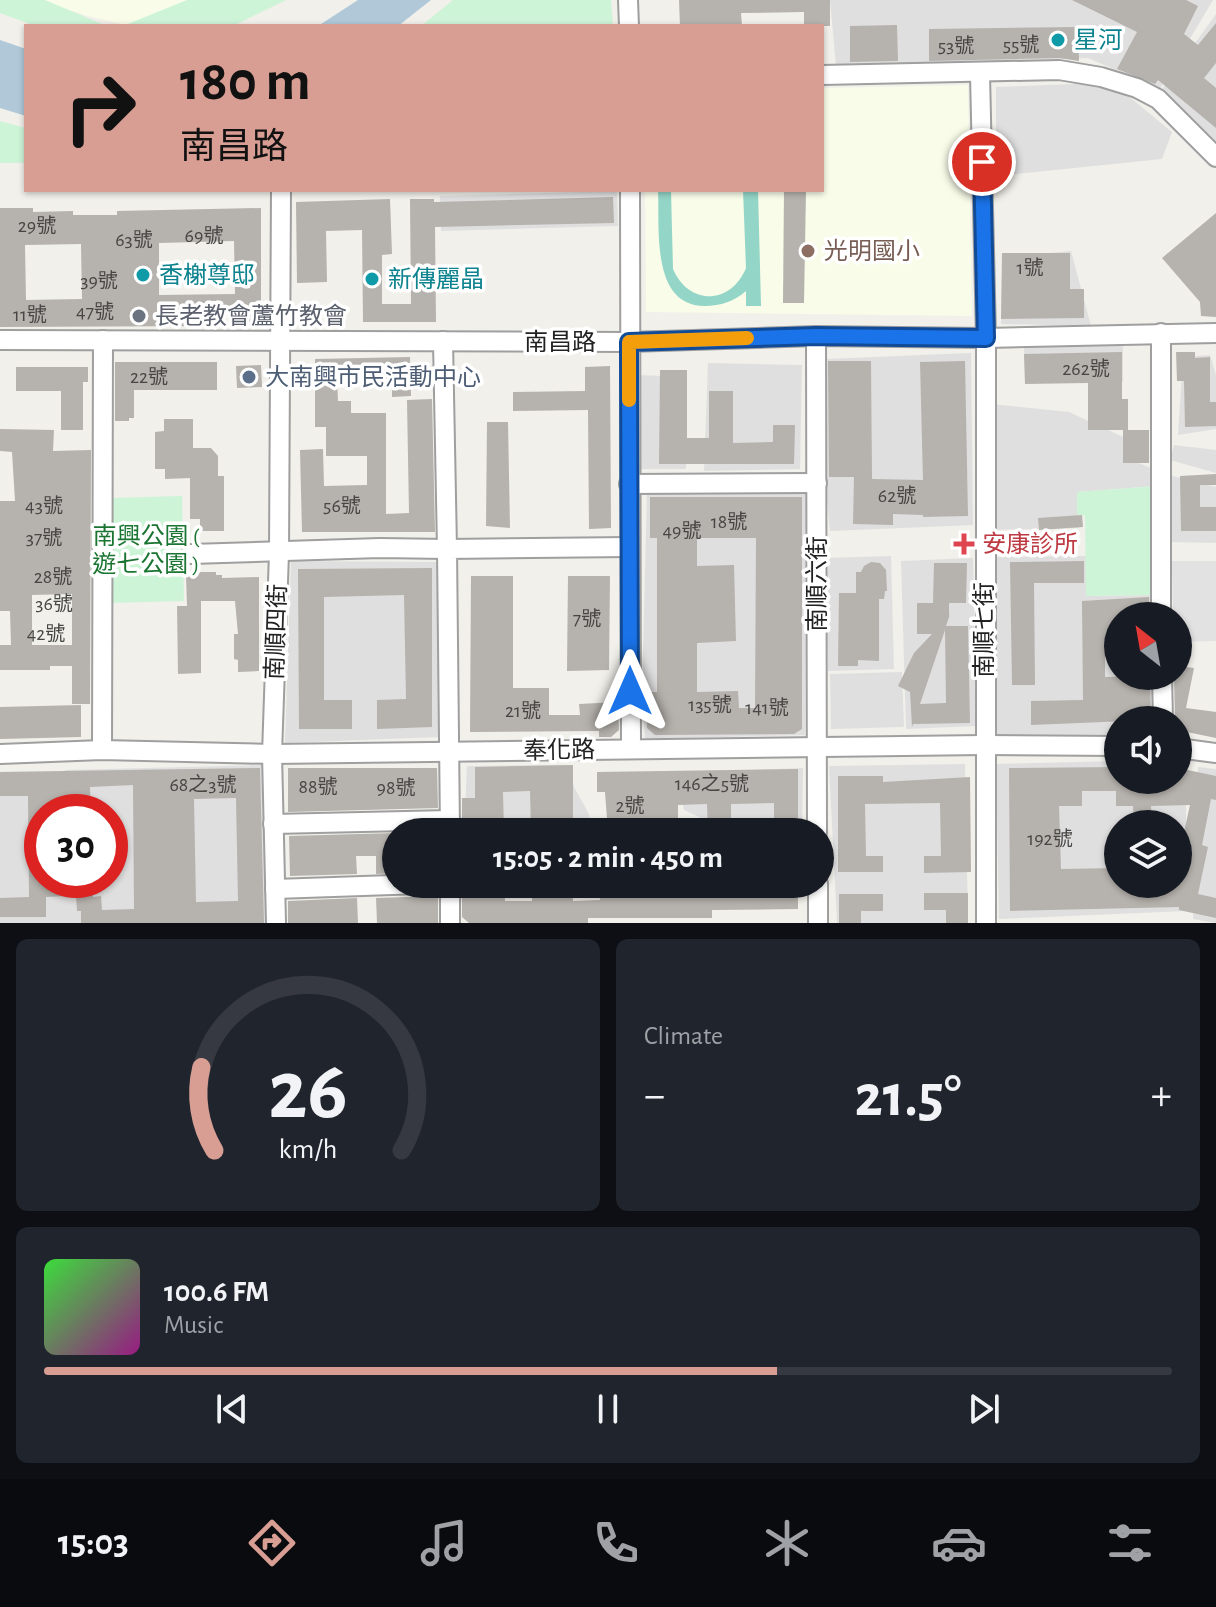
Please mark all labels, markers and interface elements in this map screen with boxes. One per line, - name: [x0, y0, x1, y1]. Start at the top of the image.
- place label: 星河: [1074, 28, 1122, 53]
- marker: 星河: [1049, 31, 1067, 49]
- house number: 55號: [1003, 34, 1039, 55]
- house number: 53號: [938, 35, 974, 56]
- text: 180 m: [180, 54, 311, 110]
- icon: right: [48, 56, 152, 160]
- pin: [948, 128, 1016, 196]
- text: 南昌路: [180, 129, 288, 165]
- icon: arrive: [960, 140, 1004, 184]
- house number: 29號: [18, 215, 56, 236]
- house number: 69號: [185, 225, 223, 246]
- house number: 63號: [115, 229, 153, 250]
- place label: 光明國小: [824, 238, 920, 264]
- marker: 光明國小: [799, 242, 817, 260]
- house number: 1號: [1017, 257, 1043, 278]
- place label: 香榭尊邸: [159, 262, 255, 288]
- marker: 香榭尊邸: [134, 266, 152, 284]
- place label: 新傳麗晶: [388, 266, 484, 292]
- house number: 39號: [80, 270, 118, 291]
- marker: 新傳麗晶: [363, 270, 381, 288]
- house number: 47號: [76, 301, 114, 322]
- place label: 長老教會蘆竹教會: [155, 303, 347, 329]
- house number: 11號: [13, 304, 47, 325]
- marker: 長老教會蘆竹教會: [130, 307, 148, 325]
- street label: 南昌路: [524, 329, 596, 355]
- house number: 262號: [1062, 358, 1110, 379]
- place label: 大南興市民活動中心: [265, 364, 481, 390]
- house number: 22號: [130, 366, 168, 387]
- marker: 大南興市民活動中心: [240, 368, 258, 386]
- house number: 62號: [878, 485, 916, 506]
- house number: 43號: [25, 495, 63, 516]
- house number: 56號: [323, 495, 361, 516]
- house number: 18號: [711, 511, 747, 532]
- house number: 49號: [662, 520, 702, 541]
- park label: 南興公園 ( 遊七公園 ): [92, 523, 200, 577]
- house number: 37號: [26, 527, 62, 548]
- place label: 安康診所: [982, 531, 1078, 557]
- marker: 安康診所: [953, 533, 975, 555]
- street label: 南順六街: [804, 536, 830, 632]
- house number: 28號: [34, 566, 72, 587]
- street label: 南順七街: [971, 582, 997, 678]
- street label: 南順四街: [261, 584, 291, 680]
- house number: 36號: [35, 593, 73, 614]
- north arrow: [1104, 602, 1192, 690]
- map controls: [1104, 602, 1192, 898]
- house number: 7號: [573, 608, 601, 629]
- house number: 42號: [27, 623, 65, 644]
- position arrow: [588, 649, 672, 733]
- house number: 135號: [688, 694, 732, 715]
- house number: 141號: [745, 697, 789, 718]
- house number: 21號: [505, 700, 541, 721]
- button: sound: [1104, 706, 1192, 794]
- street label: 奉化路: [523, 736, 595, 764]
- house number: 146之5號: [675, 772, 749, 794]
- house number: 68之3號: [169, 773, 237, 795]
- house number: 88號: [299, 776, 337, 797]
- house number: 98號: [377, 777, 415, 798]
- speed limit sign: 30: [24, 794, 128, 898]
- house number: 2號: [615, 795, 645, 816]
- button: layers: [1104, 810, 1192, 898]
- house number: 192號: [1027, 828, 1073, 849]
- text: 15:05 · 2 min · 450 m: [493, 843, 723, 873]
- text: Climate: [644, 1023, 723, 1049]
- text: 26: [268, 1050, 348, 1134]
- text: 21.5°: [854, 1067, 962, 1127]
- text: −: [644, 1074, 665, 1118]
- text: +: [1151, 1074, 1172, 1118]
- text: km/h: [279, 1135, 337, 1164]
- text: 100.6 FM: [164, 1277, 269, 1307]
- text: Music: [164, 1312, 223, 1338]
- icon: previous: [210, 1387, 254, 1431]
- icon: pause: [586, 1387, 630, 1431]
- icon: next: [962, 1387, 1006, 1431]
- icon: directions: [244, 1515, 300, 1571]
- icon: music: [416, 1515, 472, 1571]
- icon: phone: [588, 1515, 644, 1571]
- icon: climate: [759, 1515, 815, 1571]
- icon: car: [931, 1515, 987, 1571]
- icon: filters: [1102, 1515, 1158, 1571]
- text: 15:03: [58, 1525, 129, 1561]

